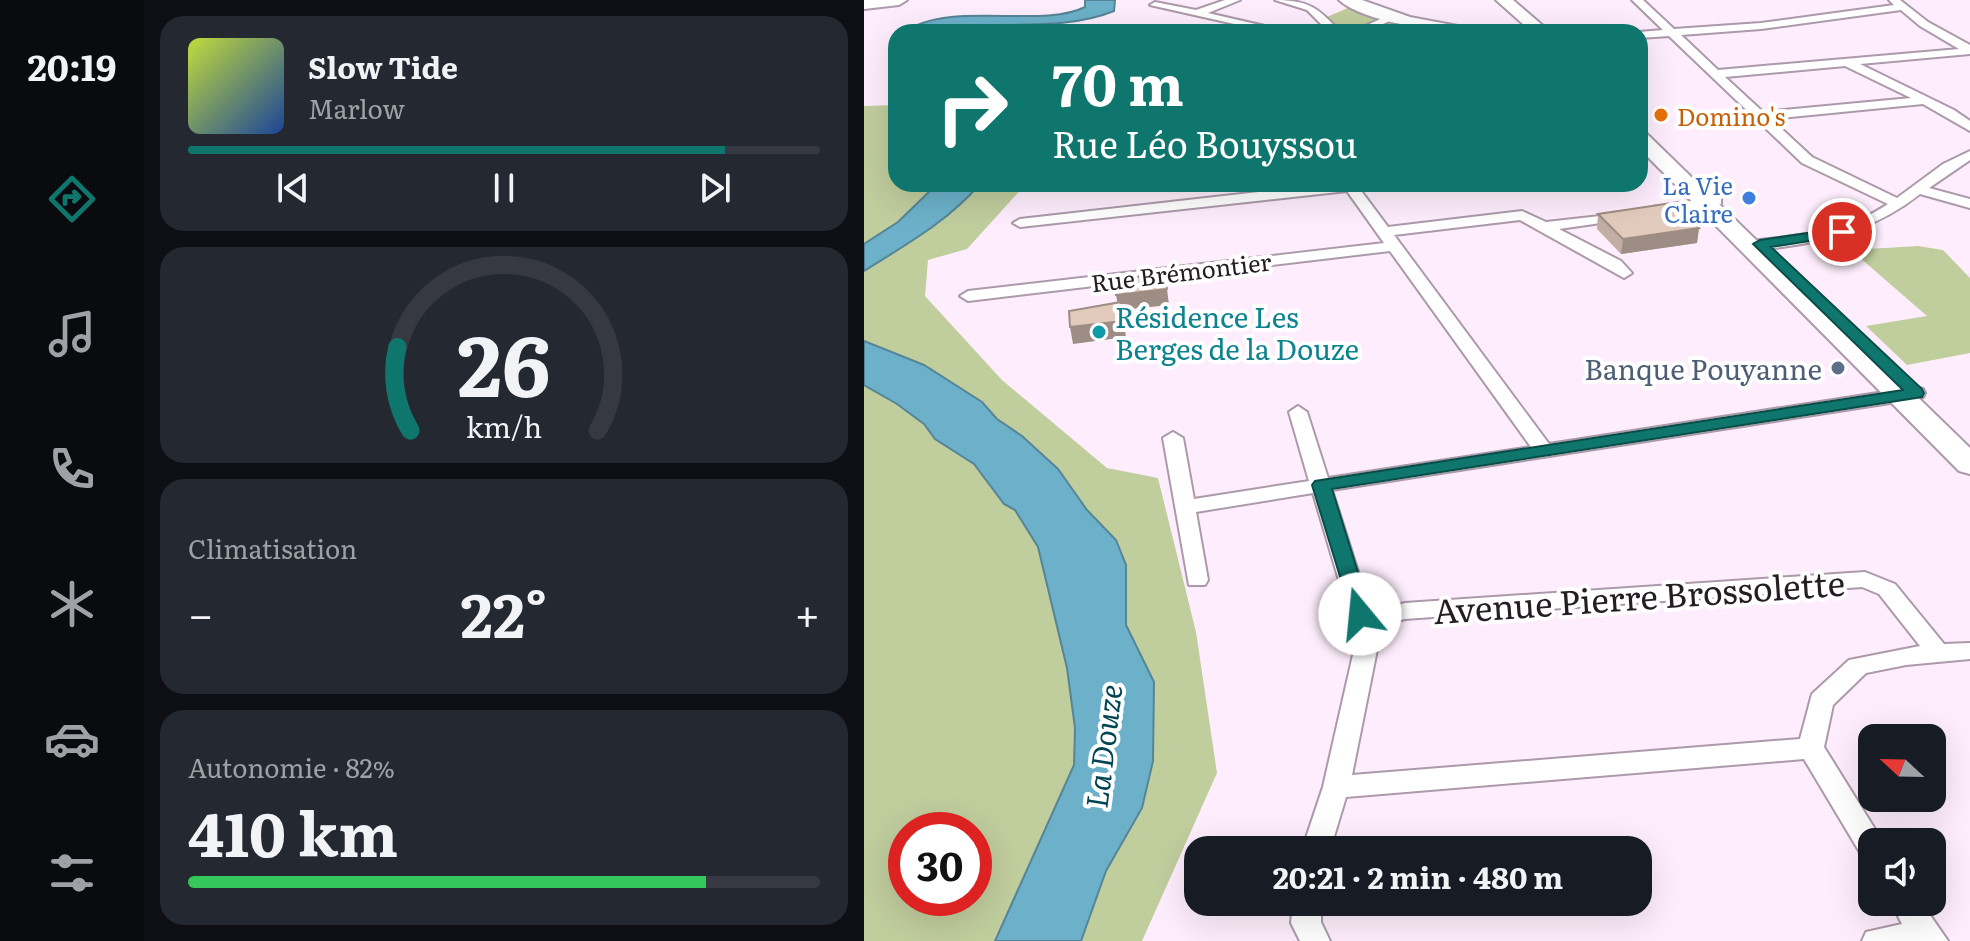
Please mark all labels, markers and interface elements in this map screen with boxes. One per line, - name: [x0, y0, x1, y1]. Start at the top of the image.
- text: 20:19: [28, 39, 117, 92]
- text: 70 m: [1052, 40, 1184, 123]
- text: Slow Tide: [308, 44, 458, 88]
- icon: right: [920, 56, 1024, 160]
- text: Marlow: [308, 88, 405, 127]
- place label: Domino's: [1677, 98, 1785, 133]
- marker: Domino's: [1652, 106, 1670, 124]
- text: Rue Léo Bouyssou: [1052, 116, 1358, 169]
- icon: previous: [271, 166, 315, 210]
- icon: pause: [482, 166, 526, 210]
- icon: next: [693, 166, 737, 210]
- place label: La Vie Claire: [1662, 167, 1733, 230]
- icon: directions: [44, 171, 100, 227]
- marker: La Vie Claire: [1740, 189, 1758, 207]
- pin: [1808, 198, 1876, 266]
- icon: arrive: [1820, 210, 1864, 254]
- street label: Rue Brémontier: [1089, 243, 1274, 299]
- place label: Résidence Les Berges de la Douze: [1115, 295, 1359, 369]
- text: 26: [457, 298, 551, 422]
- icon: music: [44, 306, 100, 362]
- marker: Résidence Les Berges de la Douze: [1090, 323, 1108, 341]
- place label: Banque Pouyanne: [1584, 347, 1822, 389]
- marker: Banque Pouyanne: [1829, 359, 1847, 377]
- text: km/h: [466, 404, 542, 447]
- icon: phone: [44, 441, 100, 497]
- text: Climatisation: [188, 528, 357, 567]
- street label: Avenue Pierre Brossolette: [1432, 556, 1846, 634]
- text: 22°: [461, 567, 547, 656]
- position arrow: [1318, 572, 1402, 656]
- icon: climate: [44, 576, 100, 632]
- text: −: [188, 579, 214, 645]
- text: +: [794, 579, 820, 645]
- water label: La Douze: [1073, 682, 1131, 810]
- icon: car: [44, 711, 100, 767]
- north arrow: [1858, 724, 1946, 812]
- map controls: [1858, 724, 1946, 916]
- text: Autonomie · 82%: [188, 747, 395, 786]
- text: 410 km: [188, 786, 398, 875]
- speed limit sign: 30: [888, 812, 992, 916]
- button: sound: [1858, 828, 1946, 916]
- icon: filters: [44, 845, 100, 901]
- text: 20:21 · 2 min · 480 m: [1273, 854, 1563, 898]

